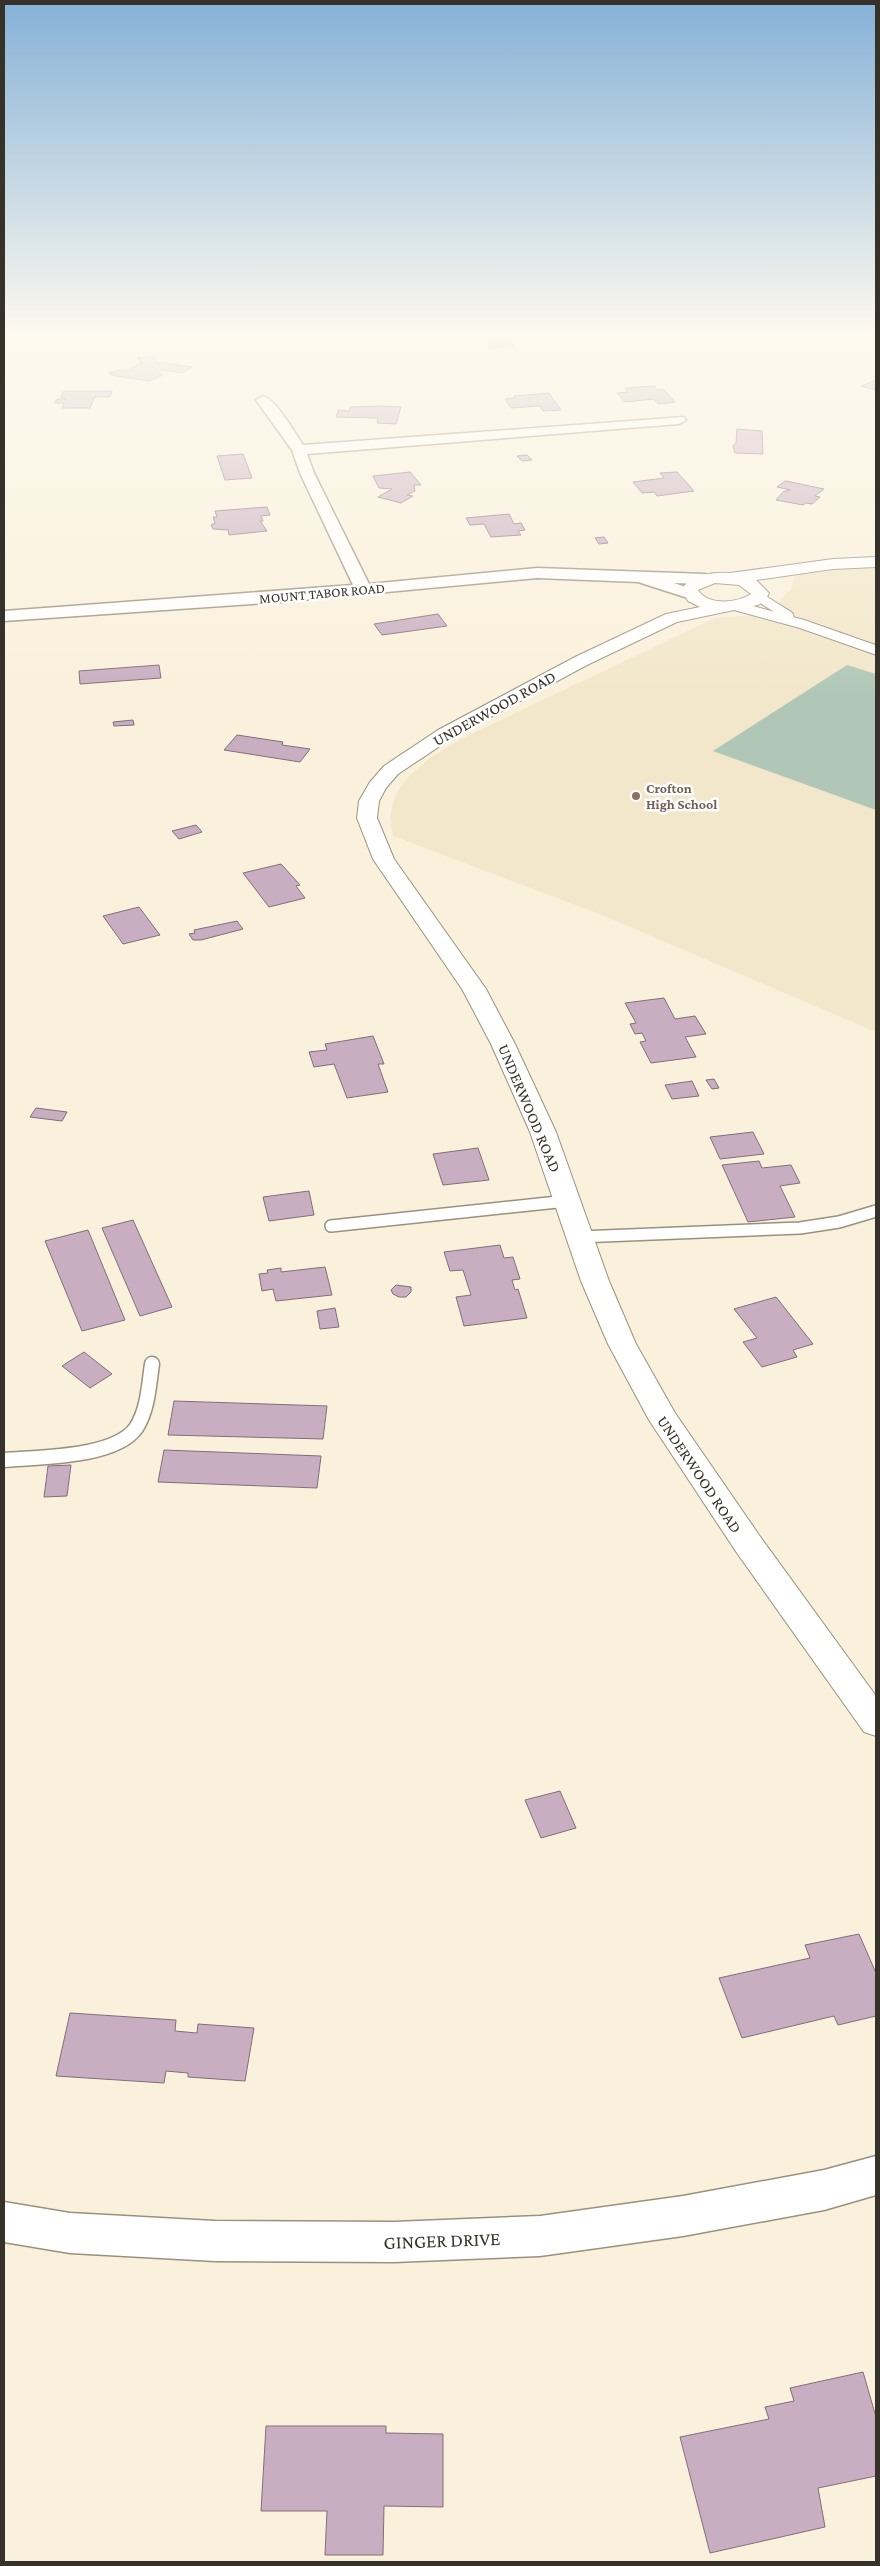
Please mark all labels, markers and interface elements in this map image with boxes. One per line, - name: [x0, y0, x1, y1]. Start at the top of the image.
- street label: MOUNT TABOR ROAD: [258, 580, 386, 606]
- street label: UNDERWOOD ROAD: [430, 668, 558, 749]
- place label: Crofton High School: [646, 780, 717, 812]
- marker: Crofton High School: [630, 790, 642, 802]
- street label: UNDERWOOD ROAD: [495, 1042, 564, 1175]
- street label: UNDERWOOD ROAD: [654, 1413, 745, 1536]
- street label: GINGER DRIVE: [383, 2228, 501, 2253]

